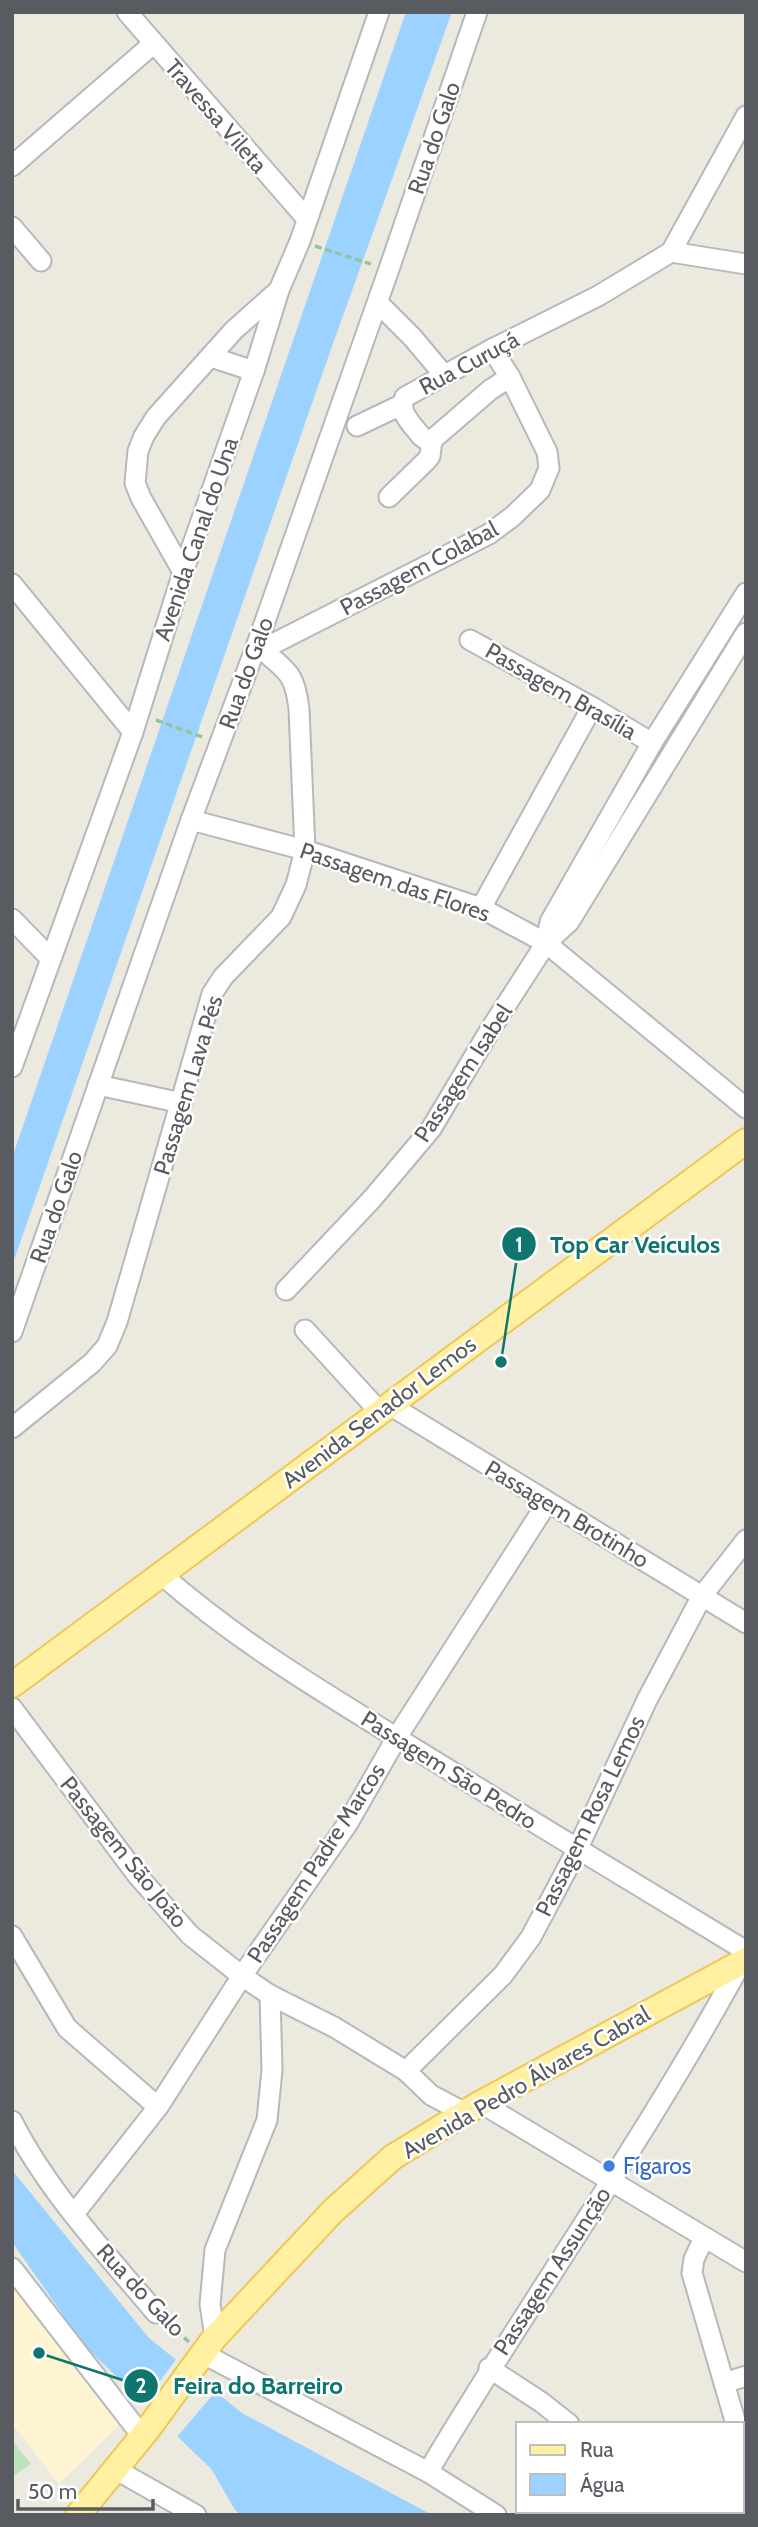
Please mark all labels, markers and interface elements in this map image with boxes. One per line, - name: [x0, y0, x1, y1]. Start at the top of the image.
- street label: Travessa Vileta: [159, 53, 273, 179]
- street label: Rua do Galo: [402, 78, 466, 198]
- street label: Rua Curuçá: [415, 325, 523, 401]
- street label: Avenida Canal do Una: [148, 434, 244, 644]
- street label: Passagem Colabal: [335, 514, 503, 621]
- street label: Rua do Galo: [213, 613, 279, 733]
- street label: Passagem Brasília: [480, 636, 642, 746]
- street label: Passagem das Flores: [296, 836, 494, 928]
- street label: Passagem Lava Pés: [147, 992, 229, 1178]
- street label: Passagem Isabel: [408, 998, 518, 1147]
- street label: Rua do Galo: [24, 1147, 88, 1267]
- callout: Top Car Veículos: [501, 1222, 734, 1267]
- text: Top Car Veículos: [550, 1230, 720, 1259]
- text: 1: [515, 1232, 523, 1257]
- street label: Avenida Senador Lemos: [277, 1330, 481, 1494]
- street label: Passagem Brotinho: [480, 1454, 654, 1574]
- street label: Passagem São Pedro: [356, 1705, 542, 1835]
- street label: Passagem Rosa Lemos: [529, 1711, 651, 1921]
- street label: Passagem Padre Marcos: [241, 1758, 391, 1968]
- street label: Passagem São João: [54, 1771, 194, 1933]
- street label: Avenida Pedro Álvares Cabral: [397, 1998, 655, 2165]
- place label: Fígaros: [623, 2152, 691, 2180]
- marker: Fígaros: [601, 2158, 617, 2174]
- street label: Passagem Assunção: [487, 2182, 617, 2360]
- street label: Rua do Galo: [91, 2238, 191, 2342]
- callout: Feira do Barreiro: [124, 2363, 357, 2408]
- text: Feira do Barreiro: [173, 2371, 343, 2400]
- text: 2: [135, 2373, 147, 2398]
- legend: [516, 2422, 744, 2513]
- text: Rua: [580, 2437, 614, 2462]
- scale bar: [18, 2468, 152, 2512]
- text: Água: [580, 2472, 624, 2497]
- text: 50 m: [28, 2479, 77, 2504]

